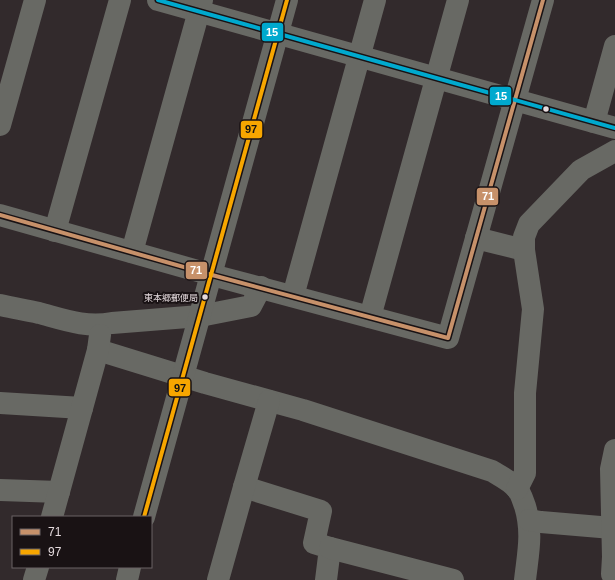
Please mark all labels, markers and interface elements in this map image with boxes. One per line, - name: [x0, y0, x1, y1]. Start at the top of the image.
- line badge: 15: [261, 22, 284, 42]
- text: 15: [266, 26, 278, 38]
- line badge: 15: [489, 86, 512, 106]
- text: 15: [495, 90, 507, 102]
- unlabelled marker: [541, 104, 551, 114]
- line badge: 97: [240, 120, 263, 139]
- text: 97: [245, 123, 257, 135]
- line badge: 71: [476, 187, 499, 206]
- text: 71: [482, 190, 494, 202]
- line badge: 71: [185, 261, 208, 280]
- text: 71: [190, 264, 202, 276]
- marker: 東本郷郵便局: [200, 292, 210, 302]
- place label: 東本郷郵便局: [144, 293, 198, 303]
- line badge: 97: [168, 378, 191, 397]
- text: 97: [174, 382, 186, 394]
- legend: [12, 516, 152, 568]
- text: 71: [48, 525, 62, 539]
- text: 97: [48, 545, 62, 559]

